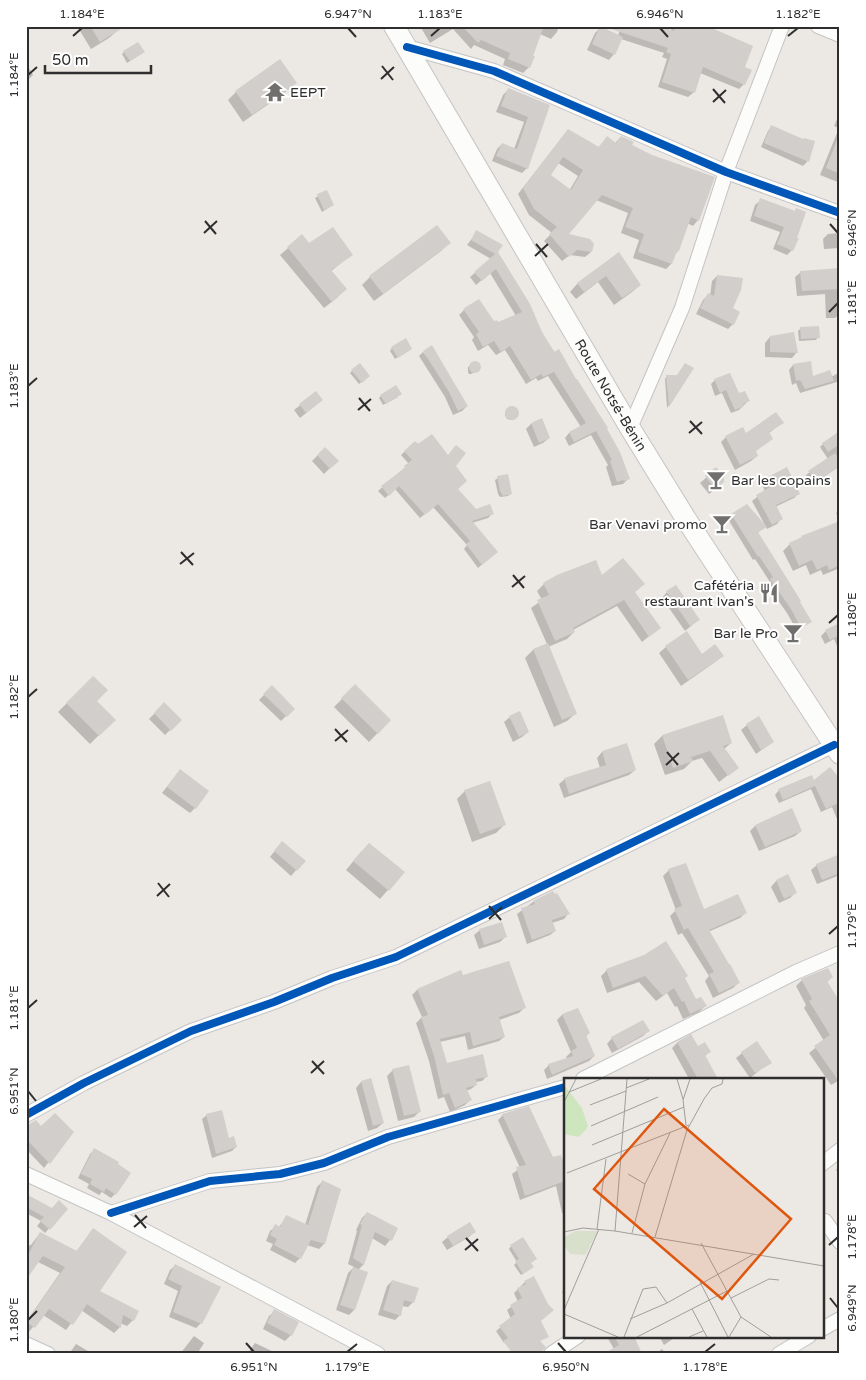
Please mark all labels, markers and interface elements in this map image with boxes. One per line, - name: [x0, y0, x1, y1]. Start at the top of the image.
- text: 1.184°E: [59, 7, 105, 21]
- text: 6.947°N: [324, 7, 372, 21]
- text: 1.183°E: [417, 7, 463, 21]
- text: 6.946°N: [636, 7, 684, 21]
- text: 1.182°E: [775, 7, 821, 21]
- scale bar: [45, 42, 151, 74]
- text: 50 m: [52, 51, 89, 69]
- text: 1.184°E: [7, 52, 21, 98]
- temple icon: EEPT: [264, 81, 286, 103]
- place label: EEPT: [290, 84, 326, 101]
- text: 6.946°N: [845, 209, 859, 257]
- text: 1.181°E: [845, 280, 859, 326]
- street label: Route Notsé-Bénin: [571, 336, 651, 454]
- text: 1.183°E: [7, 363, 21, 409]
- bar icon: Bar les copains: [705, 469, 727, 491]
- place label: Bar les copains: [731, 472, 831, 489]
- bar icon: Bar Venavi promo: [711, 513, 733, 535]
- place label: Bar Venavi promo: [589, 516, 707, 533]
- place label: Cafétéria restaurant Ivan's: [645, 577, 754, 610]
- restaurant icon: Cafétéria restaurant Ivan's: [758, 582, 780, 604]
- text: 1.180°E: [845, 592, 859, 638]
- bar icon: Bar le Pro: [782, 622, 804, 644]
- place label: Bar le Pro: [713, 625, 778, 642]
- text: 1.182°E: [7, 674, 21, 720]
- text: 1.179°E: [845, 903, 859, 949]
- text: 1.181°E: [7, 985, 21, 1031]
- text: 6.951°N: [7, 1067, 21, 1115]
- inset map: [564, 1078, 824, 1338]
- text: 1.178°E: [845, 1214, 859, 1260]
- text: 6.949°N: [845, 1284, 859, 1332]
- text: 1.180°E: [7, 1297, 21, 1343]
- text: 6.951°N: [230, 1360, 278, 1374]
- text: 1.179°E: [324, 1360, 370, 1374]
- text: 6.950°N: [542, 1360, 590, 1374]
- text: 1.178°E: [682, 1360, 728, 1374]

